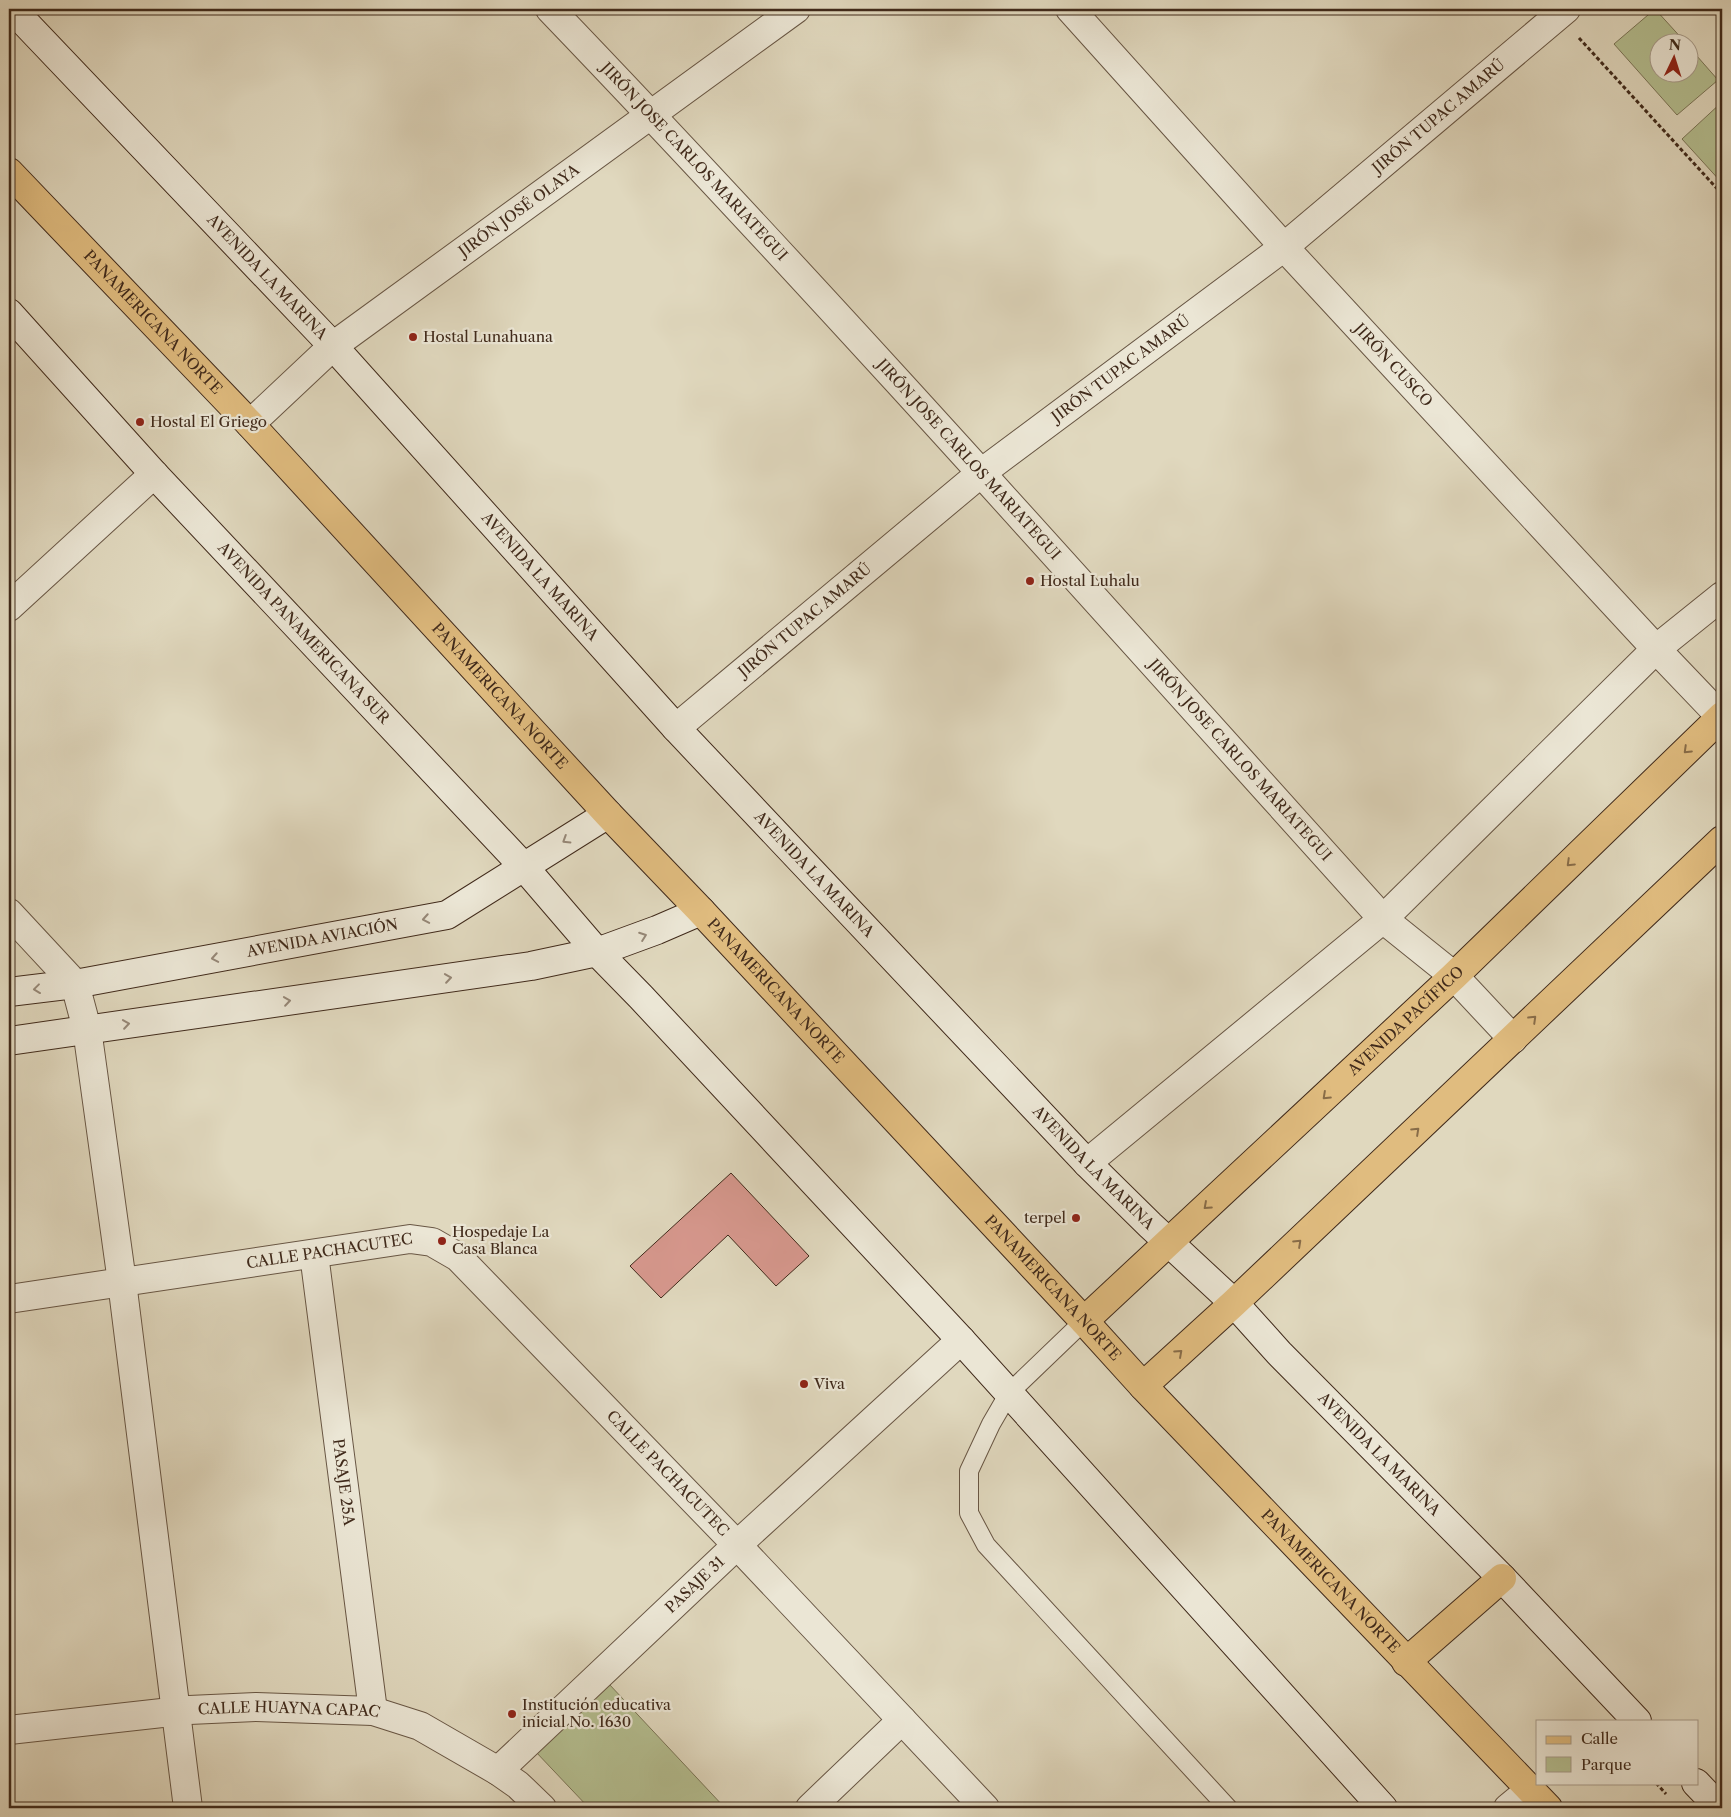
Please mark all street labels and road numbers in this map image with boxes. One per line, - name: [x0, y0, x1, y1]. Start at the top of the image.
- street label: JIRÓN TUPAC AMARÚ: [1367, 54, 1509, 179]
- street label: JIRÓN JOSE CARLOS MARIATEGUI: [596, 57, 792, 264]
- street label: JIRÓN JOSÉ OLAYA: [453, 159, 584, 262]
- street label: AVENIDA LA MARINA: [203, 209, 332, 344]
- street label: PANAMERICANA NORTE: [80, 246, 226, 398]
- street label: JIRÓN TUPAC AMARÚ: [1046, 310, 1194, 427]
- street label: JIRÓN CUSCO: [1349, 318, 1437, 410]
- street label: JIRÓN JOSE CARLOS MARIATEGUI: [872, 353, 1065, 564]
- street label: AVENIDA LA MARINA: [477, 507, 603, 645]
- street label: AVENIDA PANAMERICANA SUR: [213, 537, 395, 728]
- street label: JIRÓN TUPAC AMARÚ: [733, 559, 875, 682]
- street label: PANAMERICANA NORTE: [428, 619, 572, 773]
- street label: JIRÓN JOSE CARLOS MARIATEGUI: [1144, 654, 1336, 865]
- street label: AVENIDA LA MARINA: [750, 806, 879, 941]
- street label: AVENIDA AVIACIÓN: [244, 914, 399, 961]
- street label: PANAMERICANA NORTE: [704, 914, 849, 1067]
- street label: AVENIDA PACÍFICO: [1343, 962, 1467, 1080]
- street label: AVENIDA LA MARINA: [1028, 1101, 1159, 1234]
- street label: PANAMERICANA NORTE: [981, 1211, 1125, 1364]
- street label: CALLE PACHACUTEC: [245, 1229, 414, 1272]
- street label: AVENIDA LA MARINA: [1314, 1387, 1445, 1520]
- street label: CALLE PACHACUTEC: [603, 1406, 733, 1540]
- street label: PASAJE 25A: [329, 1437, 359, 1528]
- street label: PANAMERICANA NORTE: [1257, 1505, 1404, 1657]
- street label: PASAJE 31: [661, 1552, 729, 1617]
- street label: CALLE HUAYNA CAPAC: [197, 1697, 383, 1722]

